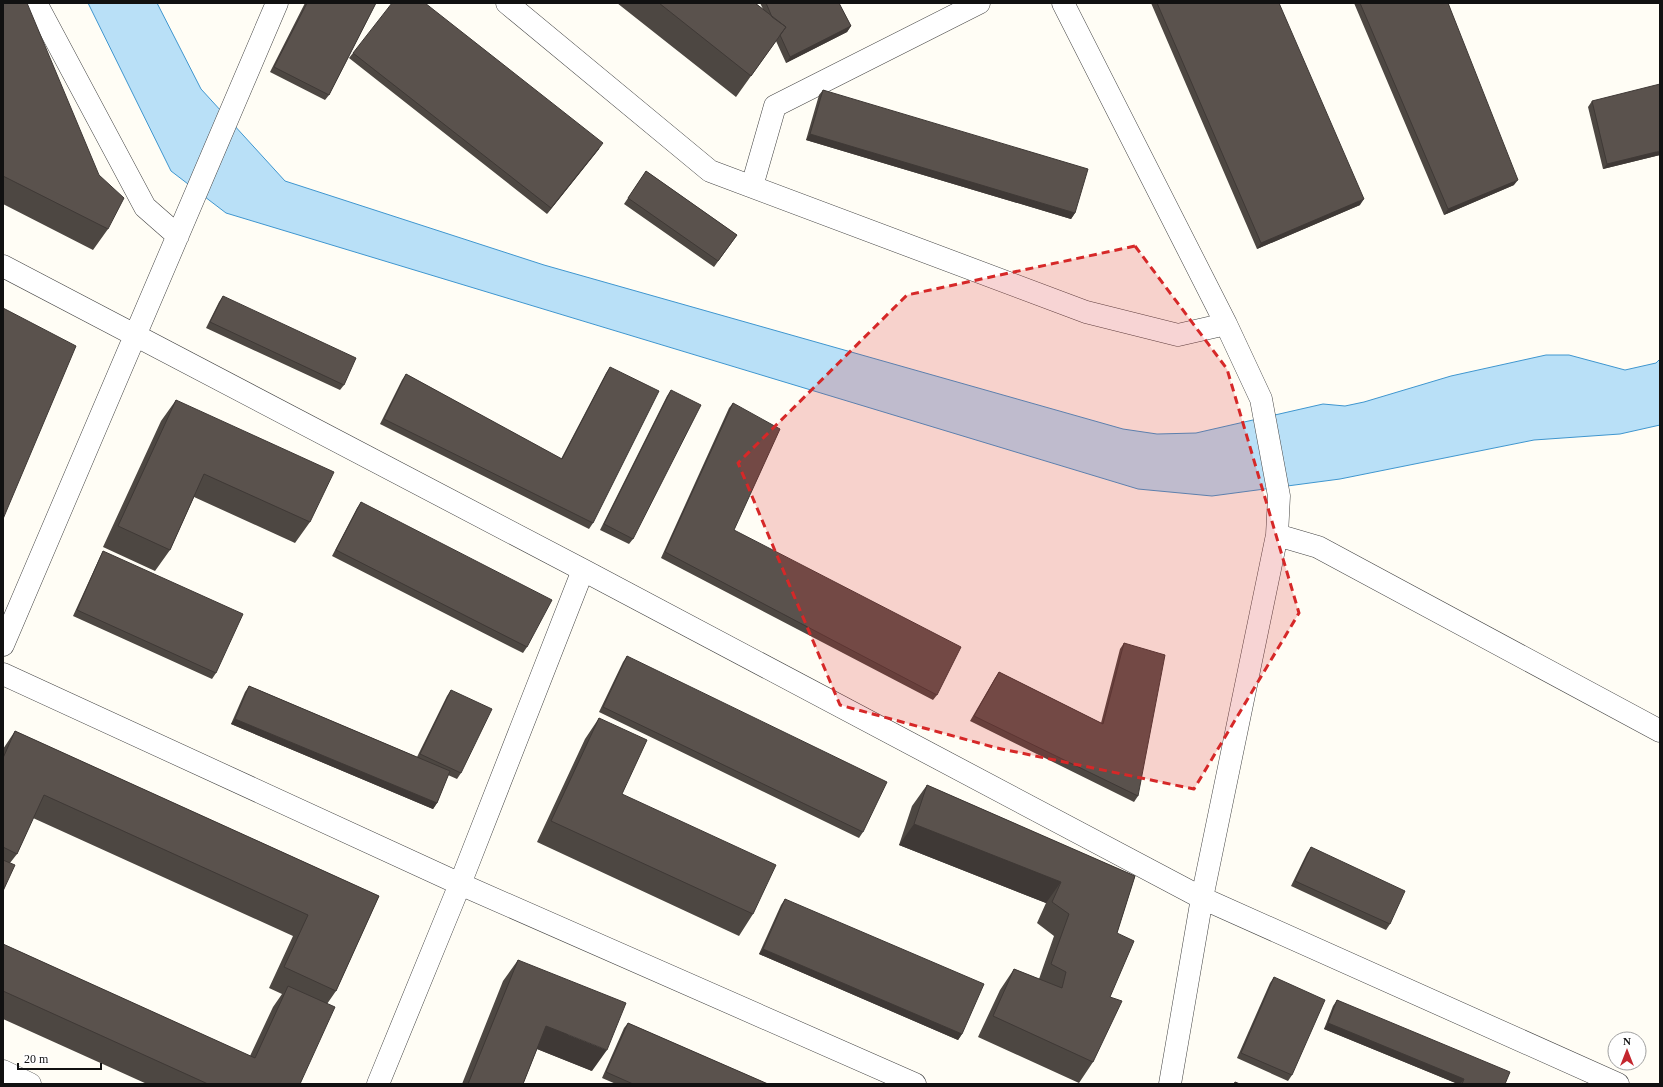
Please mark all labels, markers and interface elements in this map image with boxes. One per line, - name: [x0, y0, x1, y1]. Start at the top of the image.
- north arrow: [1607, 1031, 1647, 1071]
- text: N: [1623, 1035, 1631, 1047]
- scale bar: [18, 1045, 101, 1071]
- text: 20 m: [24, 1052, 49, 1066]

